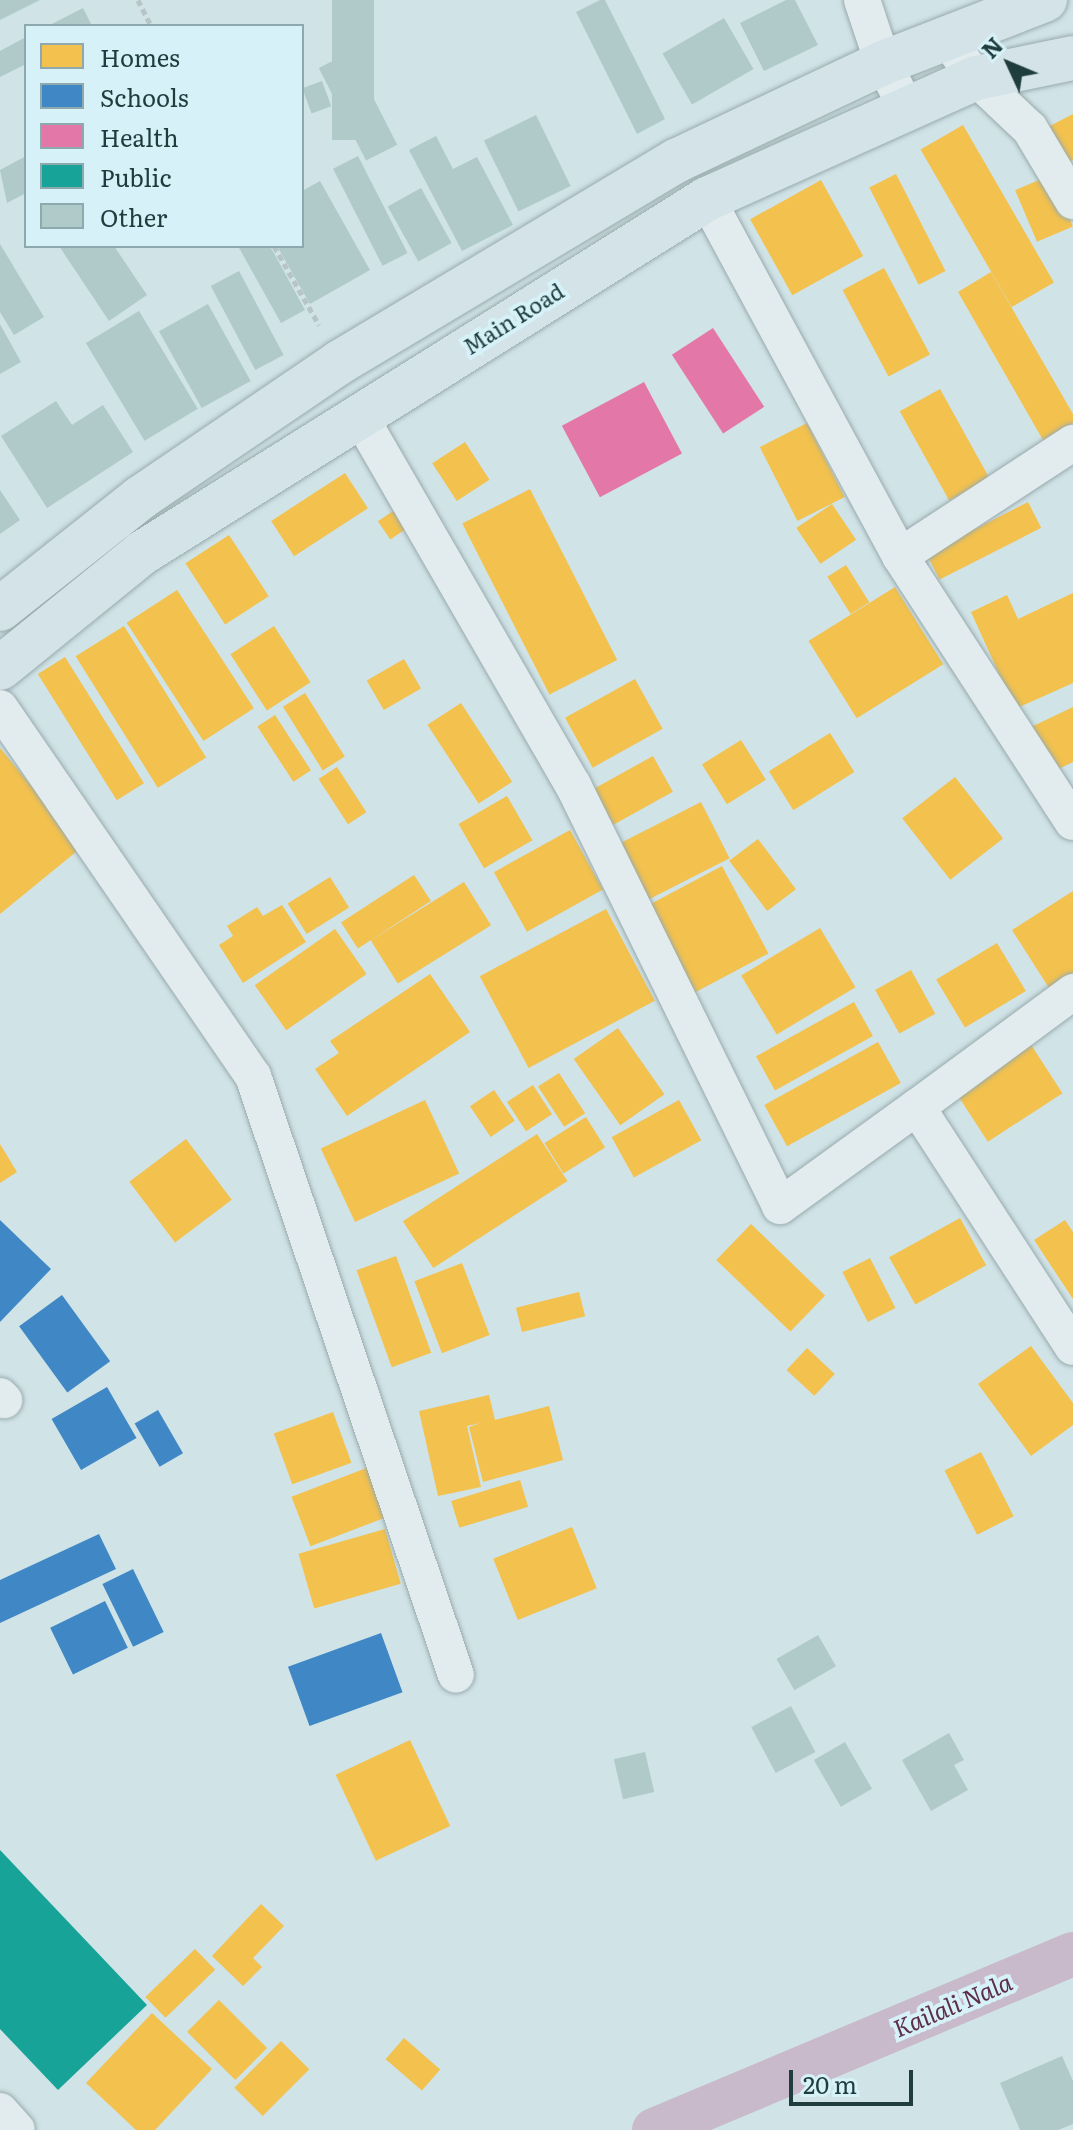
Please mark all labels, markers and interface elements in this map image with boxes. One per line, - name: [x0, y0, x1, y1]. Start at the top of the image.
- legend: [24, 24, 304, 248]
- north arrow: [969, 24, 1049, 104]
- text: N: [973, 29, 1010, 65]
- text: Homes: [100, 39, 180, 74]
- text: Schools: [100, 79, 189, 114]
- text: Health: [100, 119, 179, 154]
- text: Public: [100, 159, 171, 194]
- text: Other: [100, 199, 167, 234]
- street label: Main Road: [458, 277, 568, 359]
- water label: Kailali Nala: [888, 1966, 1016, 2042]
- scale bar: [793, 2054, 917, 2104]
- text: 20 m: [803, 2066, 857, 2101]

